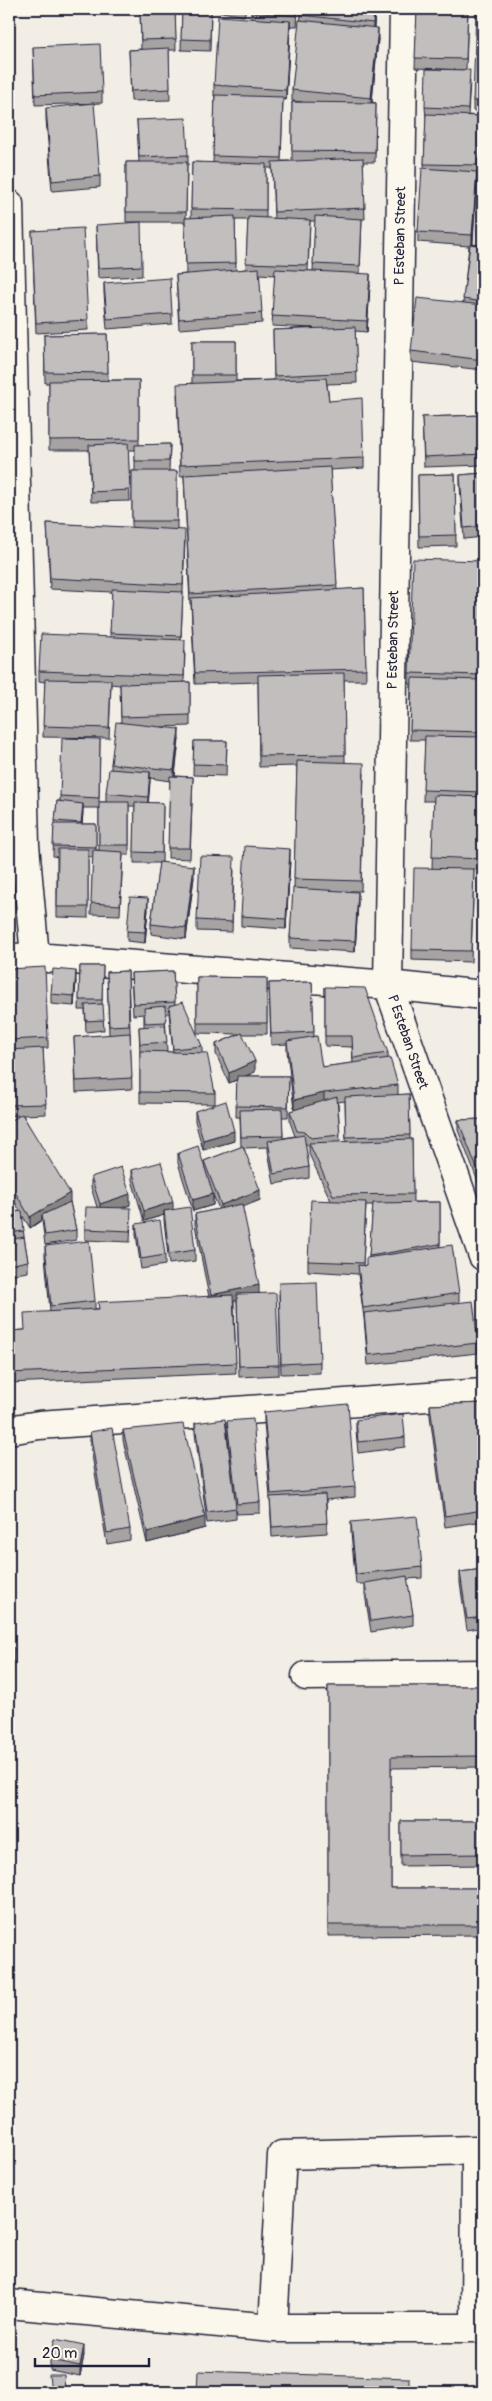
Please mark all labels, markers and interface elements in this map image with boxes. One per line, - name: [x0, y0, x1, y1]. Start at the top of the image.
- street label: P Esteban Street: [391, 186, 409, 286]
- street label: P Esteban Street: [384, 590, 402, 690]
- street label: P Esteban Street: [384, 993, 432, 1092]
- scale bar: [35, 2336, 149, 2368]
- text: 20 m: [42, 2344, 77, 2363]

